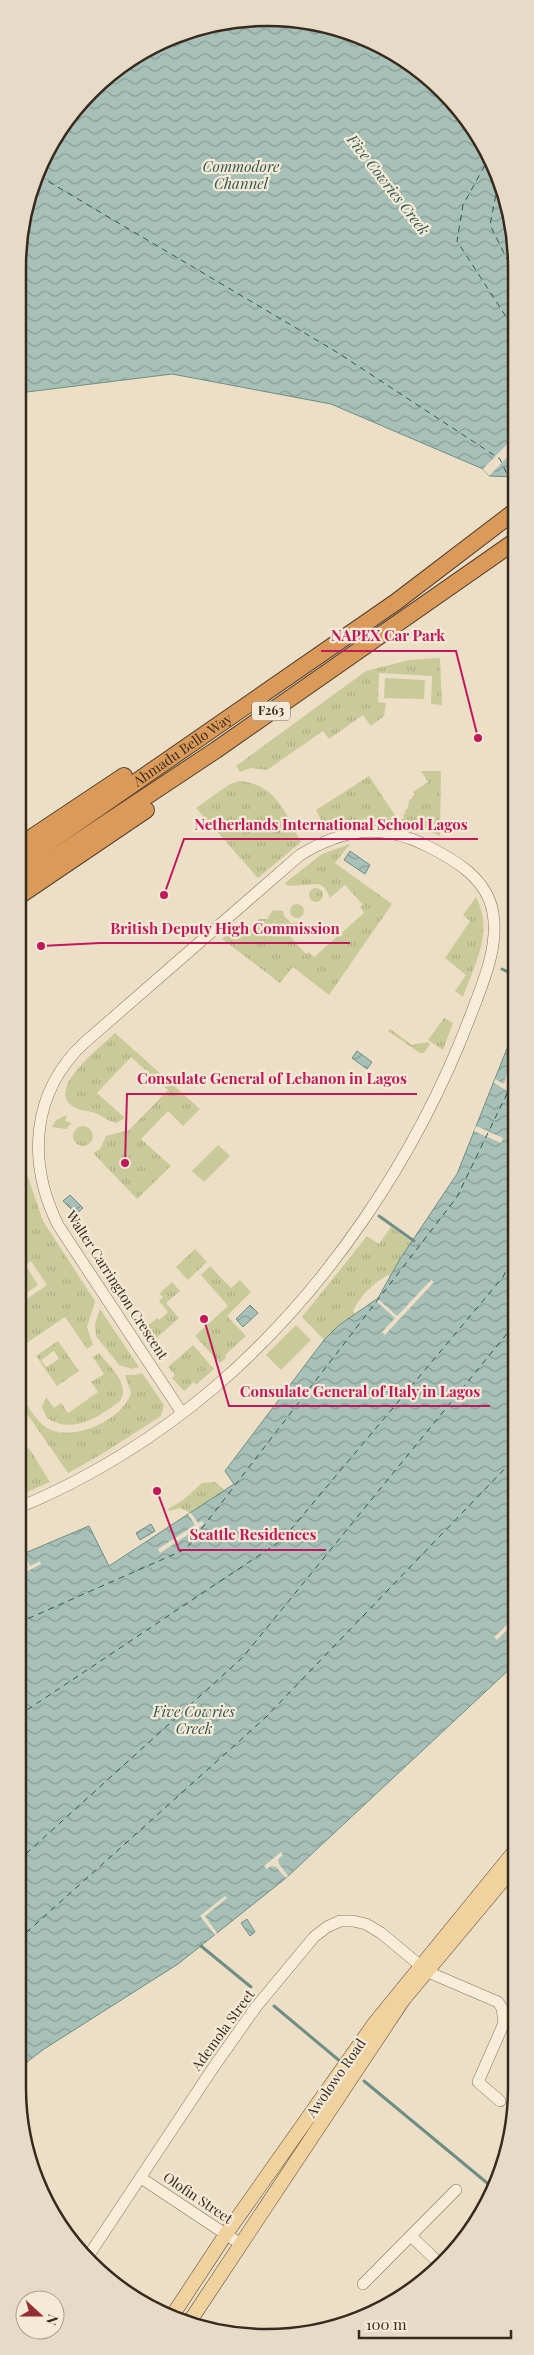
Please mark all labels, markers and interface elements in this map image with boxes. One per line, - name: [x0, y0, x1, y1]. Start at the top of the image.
- water label: Five Cowries Creek: [343, 129, 435, 239]
- water label: Commodore Channel: [203, 156, 280, 193]
- callout: NAPEX Car Park: [321, 621, 456, 651]
- text: NAPEX Car Park: [331, 625, 445, 645]
- road number: F263: [252, 701, 290, 720]
- street label: Ahmadu Bello Way: [128, 708, 236, 791]
- callout: Netherlands International School Lagos: [184, 809, 478, 839]
- text: Netherlands International School Lagos: [194, 814, 468, 834]
- callout: British Deputy High Commission: [100, 913, 350, 943]
- text: British Deputy High Commission: [110, 918, 341, 938]
- callout: Consulate General of Lebanon in Lagos: [127, 1064, 417, 1094]
- text: Consulate General of Lebanon in Lagos: [137, 1068, 407, 1088]
- street label: Walter Carrington Crescent: [62, 1206, 173, 1364]
- callout: Consulate General of Italy in Lagos: [229, 1376, 490, 1406]
- text: Consulate General of Italy in Lagos: [240, 1381, 480, 1401]
- callout: Seattle Residences: [179, 1520, 326, 1550]
- text: Seattle Residences: [190, 1524, 317, 1544]
- water label: Five Cowries Creek: [152, 1701, 235, 1738]
- street label: Ademola Street: [186, 1984, 259, 2075]
- street label: Awolowo Road: [301, 2035, 370, 2122]
- street label: Olofin Street: [160, 2167, 238, 2228]
- north arrow: [15, 2290, 65, 2340]
- scale bar: [359, 2308, 512, 2340]
- text: N: [42, 2312, 63, 2328]
- text: 100 m: [366, 2314, 407, 2334]

